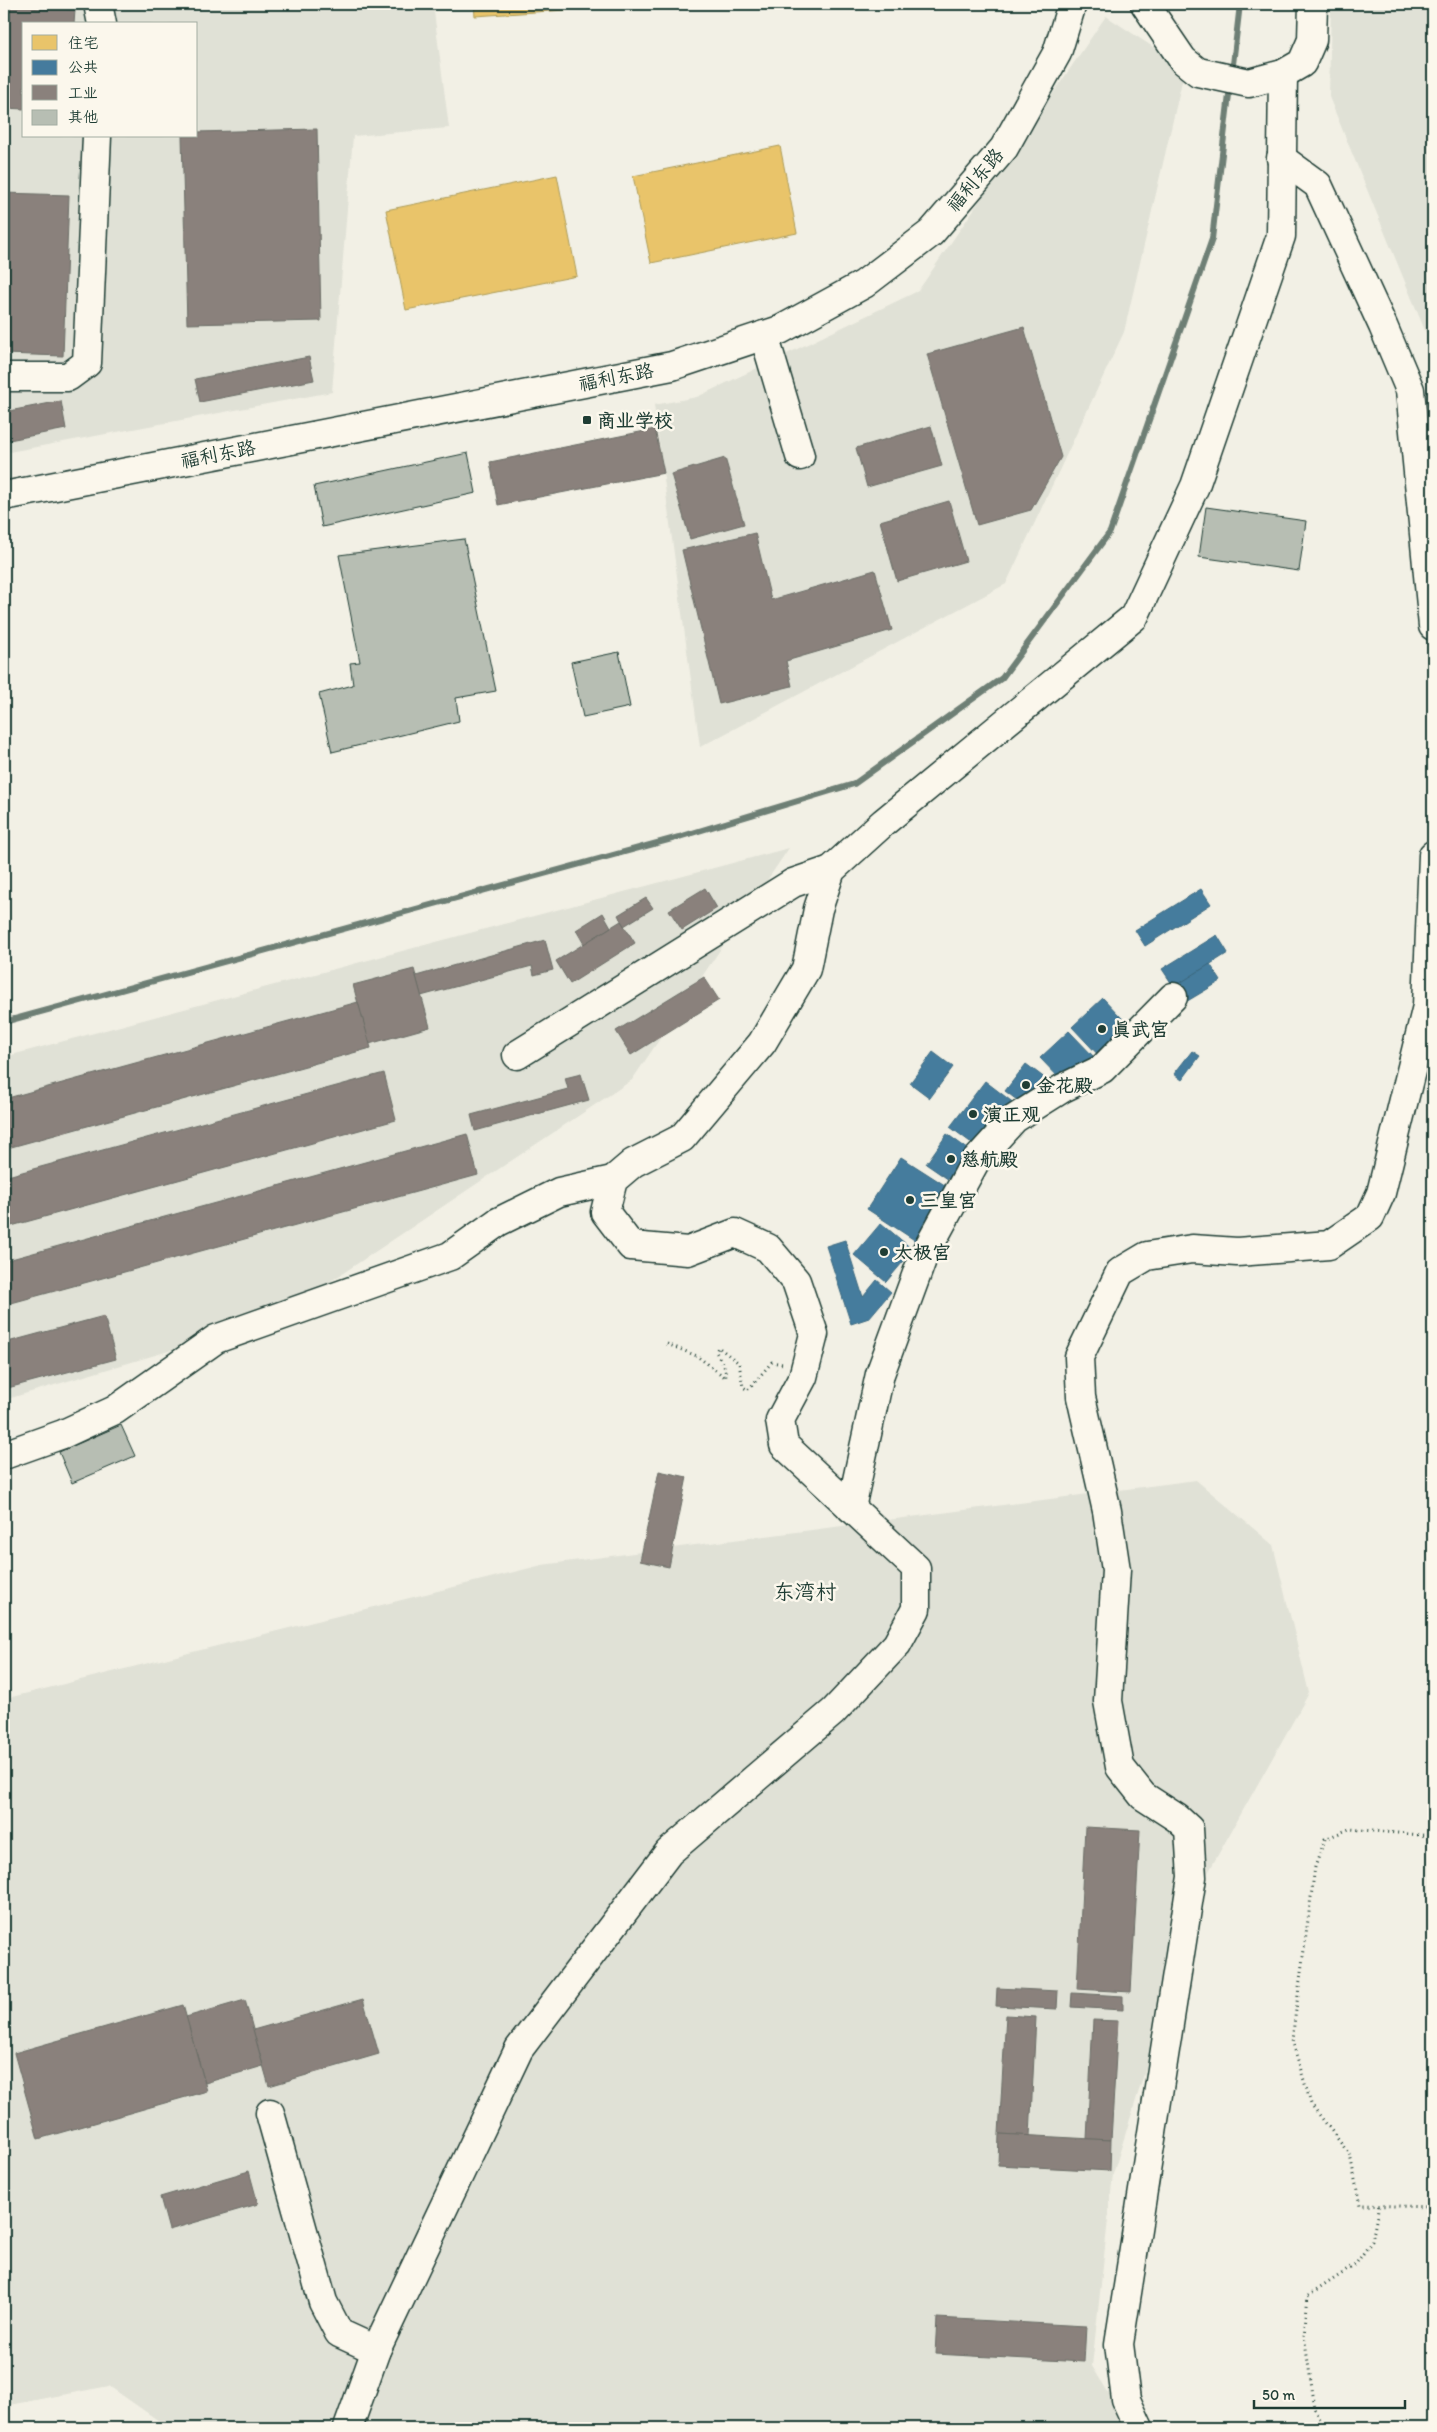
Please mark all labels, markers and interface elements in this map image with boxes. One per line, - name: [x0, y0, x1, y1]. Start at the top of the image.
- legend: [22, 22, 198, 138]
- text: 住宅: [68, 34, 98, 52]
- text: 公共: [68, 58, 98, 76]
- text: 工业: [68, 84, 98, 102]
- text: 其他: [68, 108, 98, 126]
- street label: 福利东路: [942, 143, 1008, 217]
- street label: 福利东路: [576, 358, 656, 396]
- place label: 商业学校: [597, 409, 673, 432]
- marker: 商业学校: [581, 414, 593, 426]
- street label: 福利东路: [178, 435, 258, 473]
- place label: 真武宫: [1112, 1018, 1169, 1041]
- marker: 真武宫: [1096, 1023, 1108, 1035]
- place label: 金花殿: [1036, 1074, 1093, 1097]
- marker: 金花殿: [1020, 1079, 1032, 1091]
- place label: 演正观: [983, 1103, 1040, 1126]
- marker: 演正观: [967, 1108, 979, 1120]
- place label: 慈航殿: [961, 1148, 1018, 1171]
- marker: 慈航殿: [945, 1153, 957, 1165]
- place label: 三皇宫: [920, 1189, 977, 1212]
- marker: 三皇宫: [904, 1194, 916, 1206]
- place label: 太极宫: [894, 1241, 951, 1264]
- marker: 太极宫: [878, 1246, 890, 1258]
- district label: 东湾村: [774, 1579, 837, 1604]
- scale bar: [1254, 2377, 1406, 2409]
- text: 50 m: [1262, 2386, 1295, 2404]

